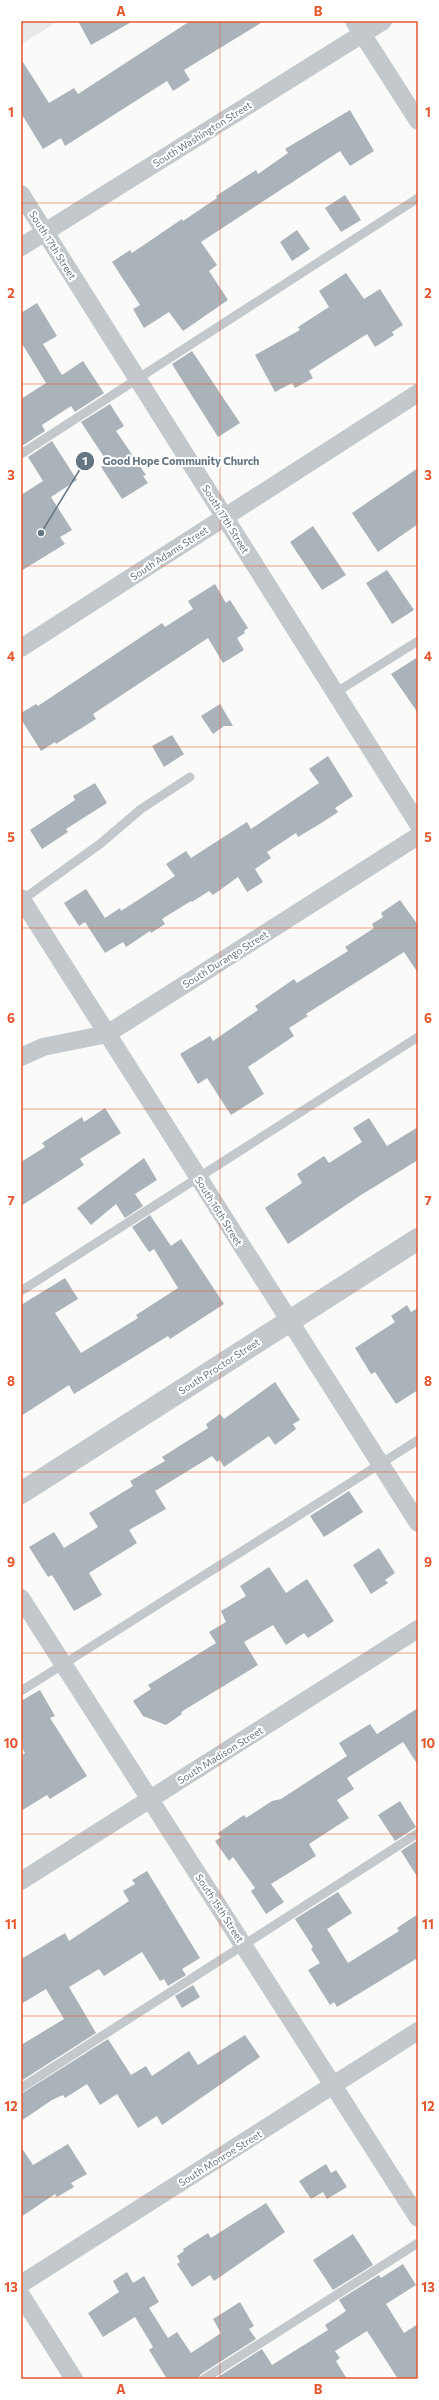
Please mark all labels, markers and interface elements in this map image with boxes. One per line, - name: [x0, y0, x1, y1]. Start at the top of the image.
- text: A: [116, 3, 126, 19]
- text: B: [314, 3, 323, 19]
- street label: South Washington Street: [150, 99, 254, 169]
- text: 1: [8, 104, 14, 120]
- text: 1: [425, 104, 431, 120]
- street label: South 17th Street: [27, 208, 79, 282]
- text: 2: [7, 285, 15, 301]
- text: 2: [424, 285, 432, 301]
- callout: Good Hope Community Church: [75, 450, 268, 473]
- text: 1: [82, 453, 88, 467]
- text: Good Hope Community Church: [103, 454, 259, 467]
- text: 3: [7, 467, 15, 483]
- text: 3: [424, 467, 432, 483]
- street label: South 17th Street: [200, 482, 252, 556]
- street label: South Adams Street: [128, 523, 210, 583]
- text: 4: [7, 648, 15, 664]
- text: 4: [424, 648, 432, 664]
- text: 5: [7, 829, 15, 845]
- text: 5: [424, 829, 432, 845]
- street label: South Durango Street: [180, 928, 270, 990]
- text: 6: [7, 1010, 15, 1026]
- text: 6: [424, 1010, 432, 1026]
- street label: South 16th Street: [193, 1174, 245, 1248]
- text: 7: [7, 1192, 15, 1208]
- text: 7: [424, 1192, 432, 1208]
- street label: South Proctor Street: [176, 1335, 262, 1397]
- text: 8: [7, 1373, 15, 1389]
- text: 8: [424, 1373, 432, 1389]
- text: 9: [7, 1554, 15, 1570]
- text: 9: [424, 1554, 432, 1570]
- street label: South Madison Street: [175, 1724, 265, 1786]
- text: 10: [4, 1735, 19, 1751]
- text: 10: [421, 1735, 436, 1751]
- street label: South 15th Street: [193, 1872, 247, 1944]
- text: 11: [5, 1916, 17, 1932]
- text: 11: [422, 1916, 434, 1932]
- text: 12: [4, 2098, 18, 2114]
- text: 12: [421, 2098, 435, 2114]
- street label: South Monroe Street: [176, 2128, 264, 2188]
- text: 13: [4, 2279, 18, 2295]
- text: 13: [421, 2279, 435, 2295]
- text: A: [116, 2381, 126, 2397]
- text: B: [314, 2381, 323, 2397]

